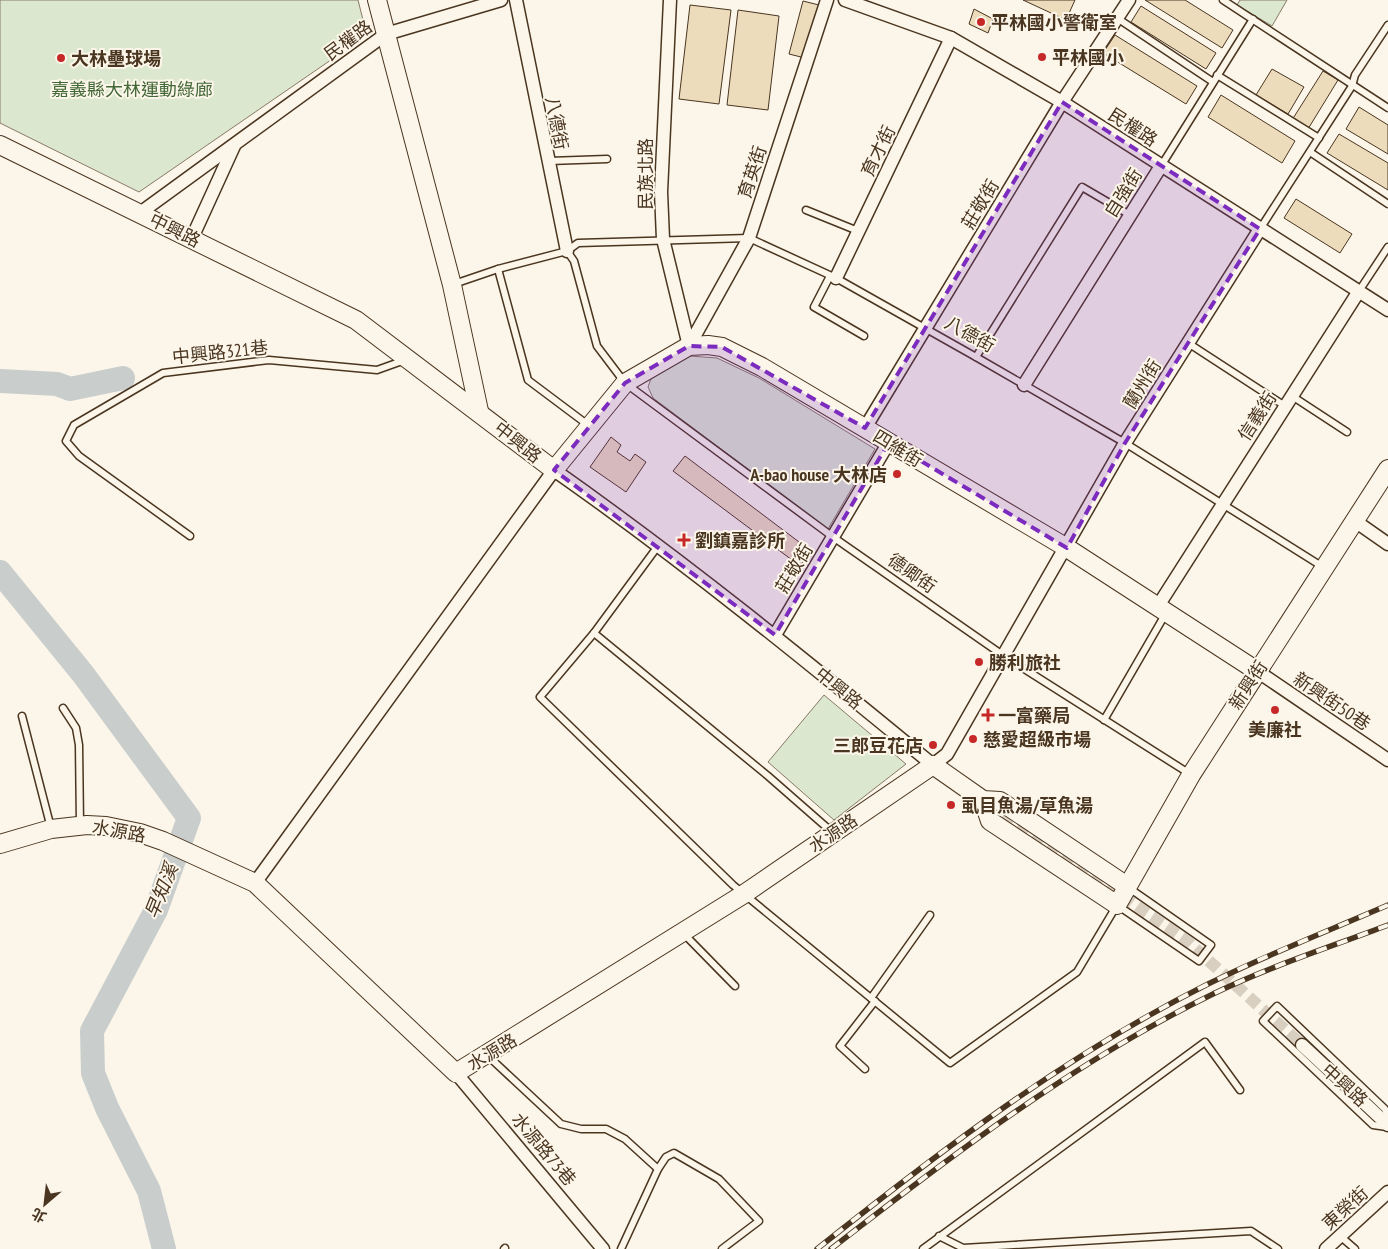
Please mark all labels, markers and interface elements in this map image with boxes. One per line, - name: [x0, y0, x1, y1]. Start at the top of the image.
- place label: 平林國小警衛室: [991, 11, 1117, 34]
- street label: 民權路: [319, 15, 377, 65]
- marker: 平林國小警衛室: [975, 16, 987, 28]
- place label: 平林國小: [1052, 46, 1124, 69]
- place label: 大林壘球場: [71, 47, 161, 70]
- marker: 平林國小: [1036, 51, 1048, 63]
- marker: 大林壘球場: [55, 52, 67, 64]
- park label: 嘉義縣大林運動綠廊: [51, 78, 213, 101]
- street label: 八德街: [541, 94, 573, 152]
- street label: 民權路: [1104, 103, 1162, 151]
- street label: 育才街: [856, 122, 900, 180]
- street label: 民族北路: [634, 138, 657, 210]
- street label: 育英街: [733, 143, 771, 201]
- street label: 自強街: [1099, 164, 1147, 222]
- street label: 莊敬街: [956, 175, 1004, 233]
- street label: 中興路: [146, 208, 204, 252]
- street label: 八德街: [941, 311, 999, 357]
- street label: 中興路321巷: [171, 336, 269, 368]
- street label: 蘭州街: [1118, 355, 1166, 413]
- street label: 信義街: [1233, 387, 1281, 445]
- street label: 中興路: [490, 416, 546, 468]
- street label: 四維街: [869, 424, 927, 472]
- place label: A-bao house 大林店: [749, 463, 887, 486]
- marker: A-bao house 大林店: [891, 468, 903, 480]
- place label: 劉鎮嘉診所: [695, 529, 785, 552]
- marker: 劉鎮嘉診所: [677, 533, 691, 547]
- street label: 莊敬街: [770, 539, 818, 597]
- street label: 德卿街: [883, 548, 941, 598]
- place label: 勝利旅社: [989, 651, 1061, 674]
- marker: 勝利旅社: [973, 656, 985, 668]
- street label: 新興街: [1224, 656, 1272, 714]
- street label: 中興路: [811, 662, 867, 714]
- street label: 新興街50巷: [1289, 667, 1375, 735]
- place label: 一富藥局: [998, 704, 1070, 727]
- marker: 美廉社: [1269, 704, 1281, 716]
- marker: 一富藥局: [982, 709, 994, 721]
- place label: 美廉社: [1248, 718, 1302, 741]
- place label: 慈愛超級市場: [983, 728, 1091, 751]
- marker: 慈愛超級市場: [967, 733, 979, 745]
- place label: 三郎豆花店: [833, 734, 923, 757]
- marker: 三郎豆花店: [927, 739, 939, 751]
- place label: 虱目魚湯/草魚湯: [961, 794, 1093, 817]
- marker: 虱目魚湯/草魚湯: [945, 799, 957, 811]
- street label: 水源路: [804, 808, 862, 858]
- street label: 水源路: [90, 815, 148, 847]
- water label: 早知溪: [139, 857, 184, 922]
- street label: 水源路: [463, 1028, 521, 1076]
- street label: 中興路: [1317, 1058, 1373, 1112]
- street label: 水源路73巷: [507, 1108, 581, 1190]
- north arrow: [20, 1179, 70, 1229]
- street label: 東榮街: [1317, 1181, 1373, 1235]
- text: 北: [28, 1204, 49, 1227]

